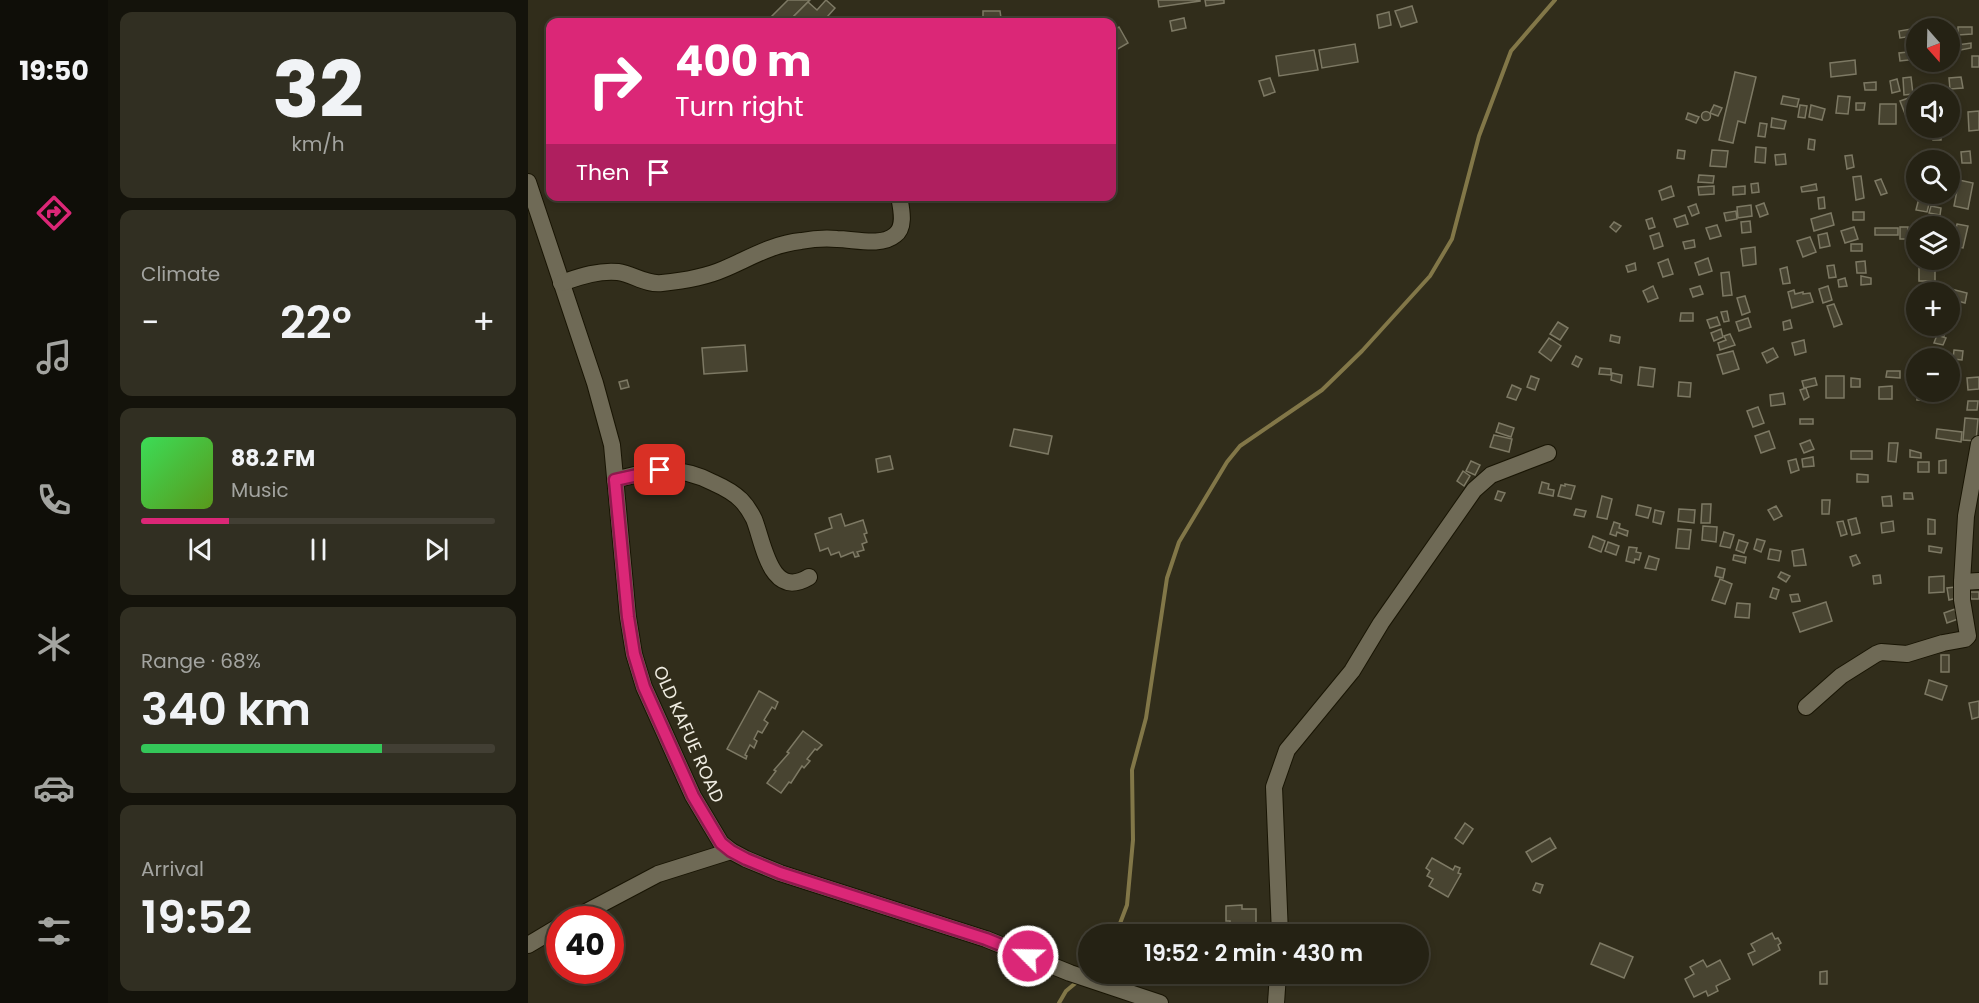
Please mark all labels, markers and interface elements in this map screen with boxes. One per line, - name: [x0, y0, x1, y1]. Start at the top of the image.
- north arrow: [1906, 18, 1960, 72]
- map controls: [1906, 18, 1960, 402]
- text: 400 m: [675, 32, 812, 91]
- text: 32: [272, 35, 364, 144]
- icon: right: [576, 42, 654, 120]
- text: 19:50: [19, 52, 89, 89]
- button: sound: [1906, 84, 1960, 138]
- text: Turn right: [675, 88, 804, 125]
- text: km/h: [291, 130, 345, 158]
- button: search: [1906, 150, 1960, 204]
- icon: arrive: [642, 156, 675, 189]
- text: Then: [576, 157, 630, 188]
- icon: directions: [33, 192, 75, 234]
- button: layers: [1906, 216, 1960, 270]
- text: Climate: [141, 260, 220, 288]
- button: +: [1906, 282, 1960, 336]
- text: 22°: [280, 291, 352, 354]
- text: −: [141, 299, 159, 346]
- text: +: [472, 299, 495, 346]
- icon: music: [33, 336, 75, 378]
- button: −: [1906, 348, 1960, 402]
- text: 88.2 FM: [231, 443, 315, 474]
- pin: [634, 444, 685, 495]
- icon: arrive: [643, 453, 676, 486]
- text: Music: [231, 476, 289, 504]
- icon: phone: [33, 479, 75, 521]
- icon: previous: [184, 533, 217, 566]
- icon: pause: [302, 533, 335, 566]
- icon: next: [420, 533, 453, 566]
- icon: climate: [33, 623, 75, 665]
- text: Range · 68%: [141, 647, 261, 675]
- street label: OLD KAFUE ROAD: [648, 661, 730, 807]
- text: 340 km: [141, 678, 311, 741]
- icon: car: [33, 767, 75, 809]
- text: Arrival: [141, 855, 204, 883]
- text: 19:52: [141, 886, 252, 949]
- speed limit sign: 40: [546, 906, 624, 984]
- icon: filters: [33, 910, 75, 952]
- position arrow: [996, 924, 1060, 988]
- text: 19:52 · 2 min · 430 m: [1144, 938, 1363, 969]

